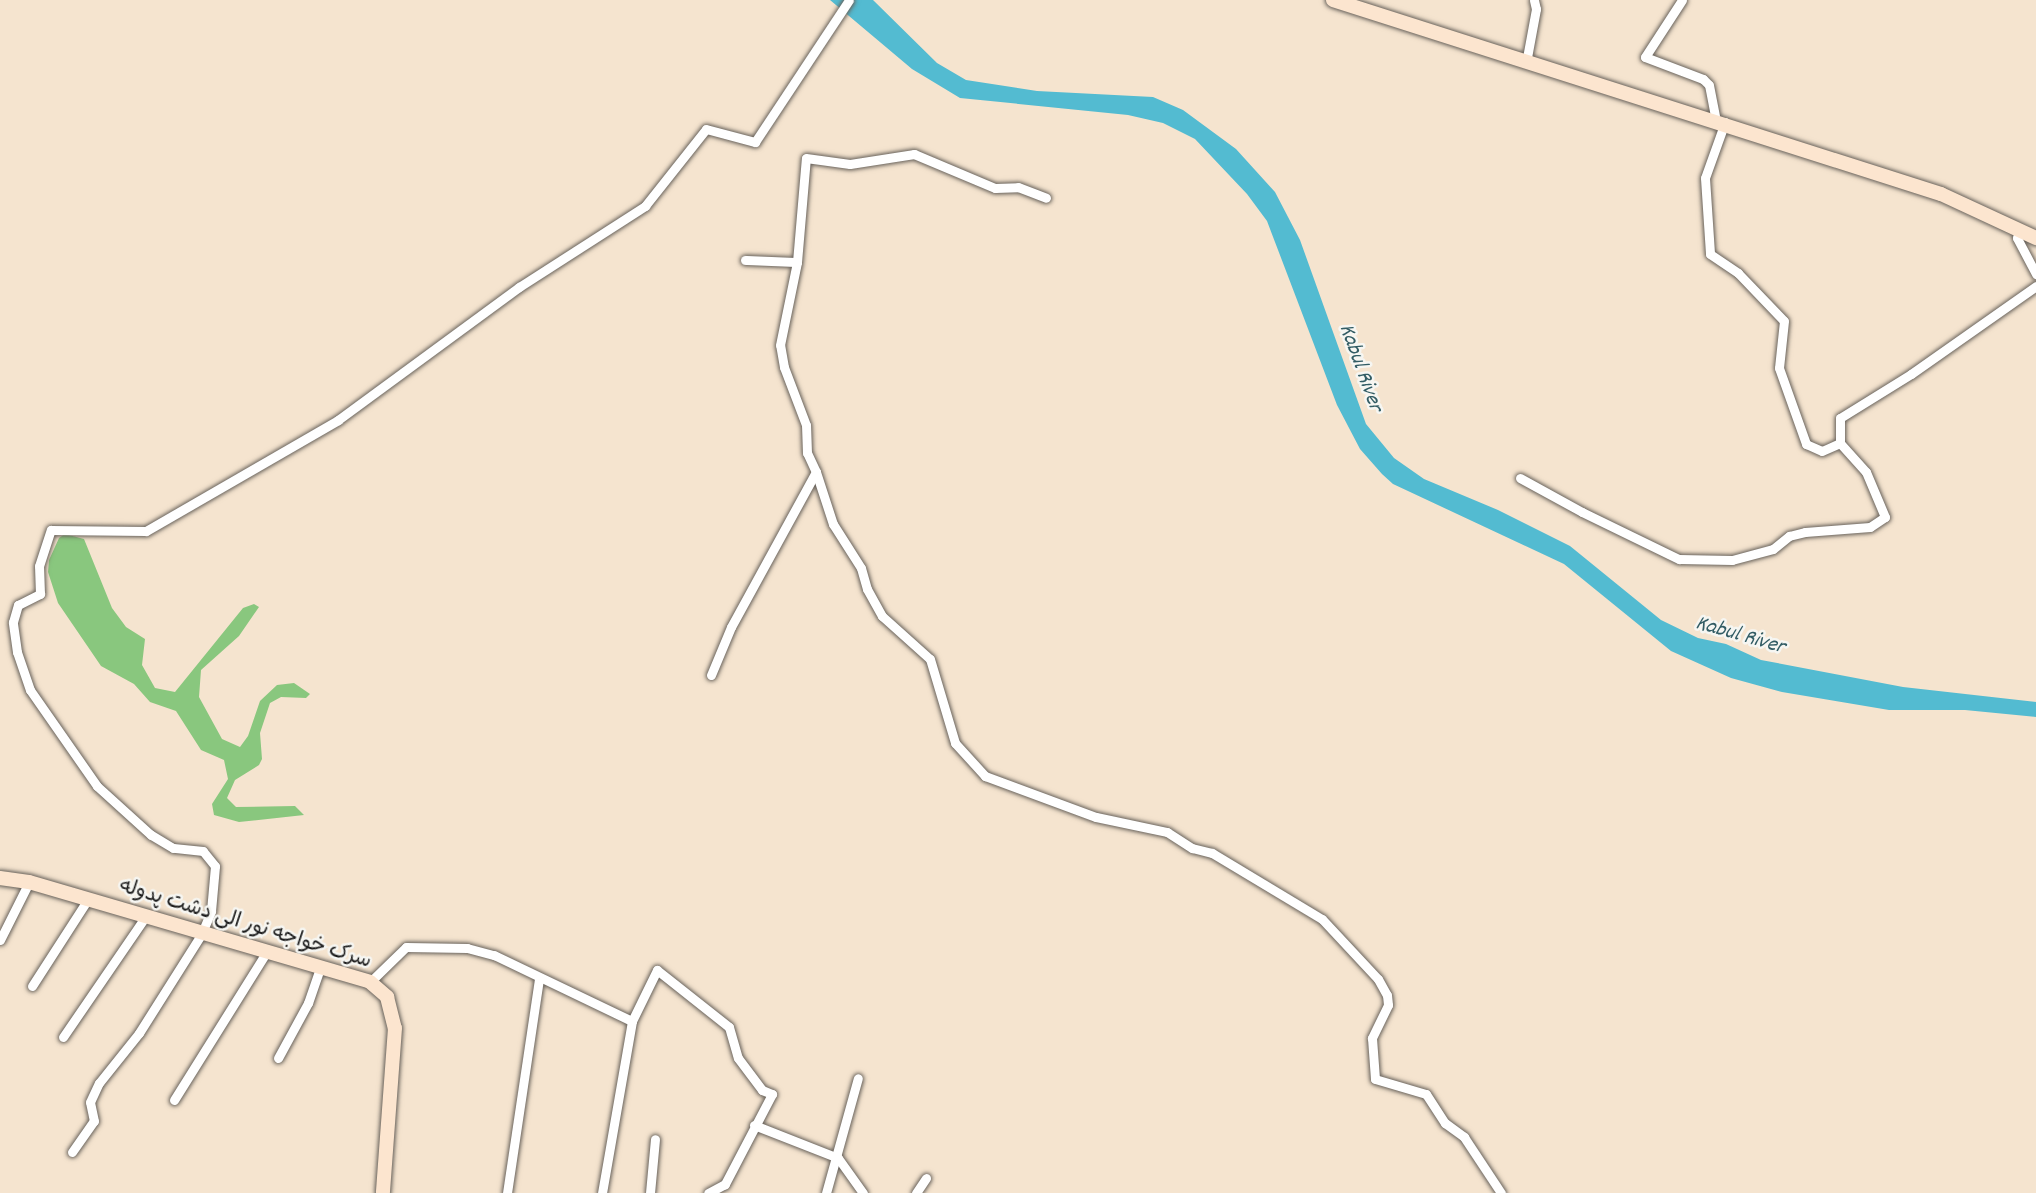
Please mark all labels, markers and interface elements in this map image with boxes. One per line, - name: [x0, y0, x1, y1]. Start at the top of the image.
- water label: Kabul River: [1332, 320, 1388, 416]
- water label: Kabul River: [1692, 611, 1788, 661]
- street label: سرک خواجه نور الی دشت پدوله: [116, 875, 374, 975]

